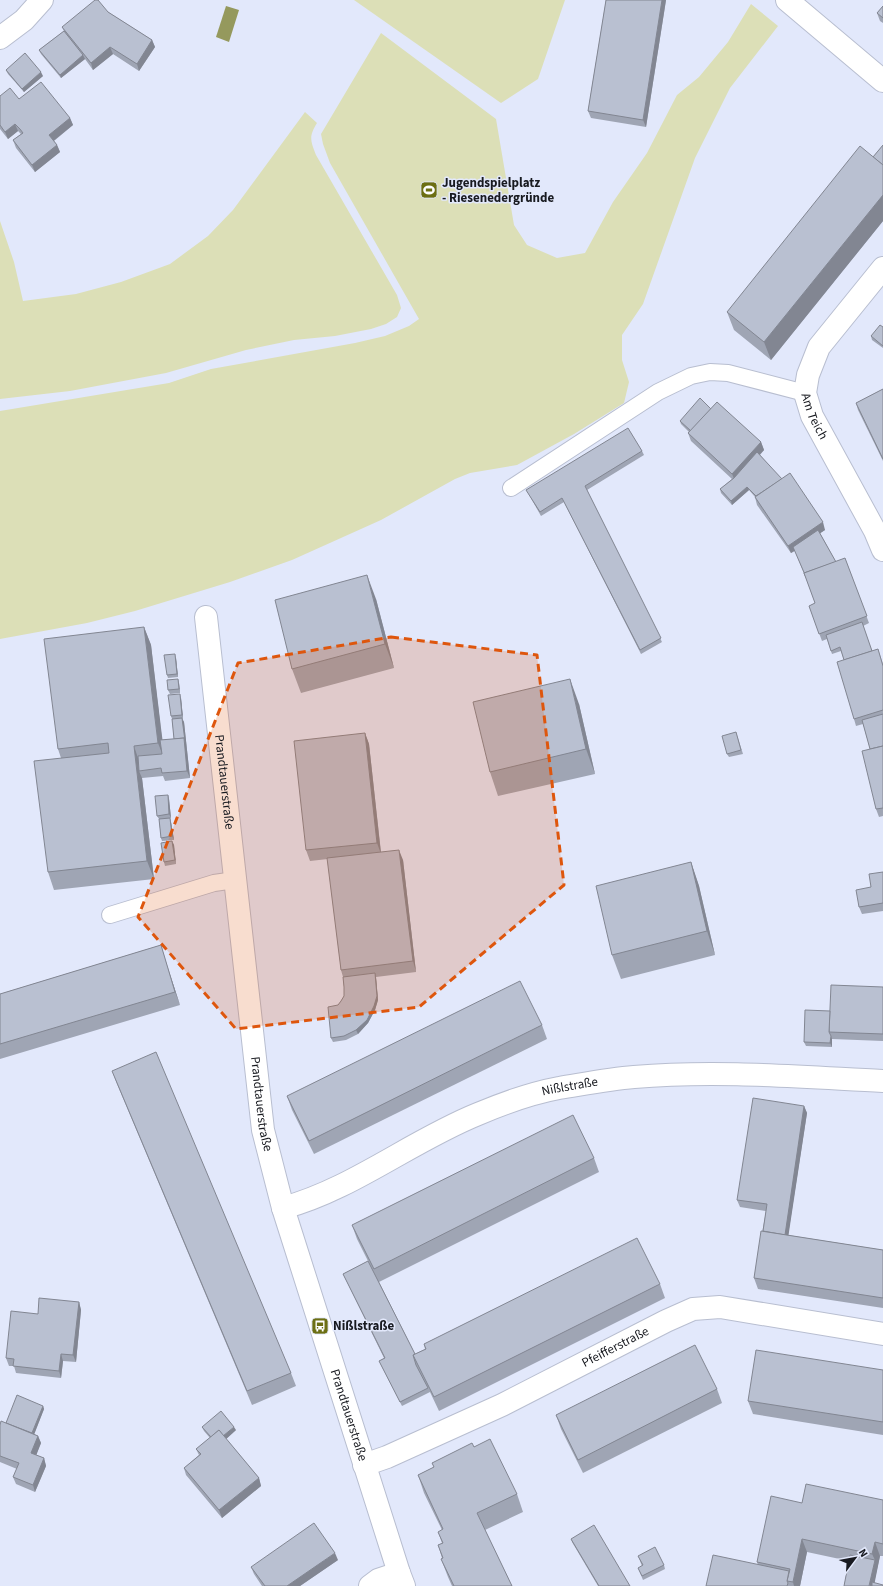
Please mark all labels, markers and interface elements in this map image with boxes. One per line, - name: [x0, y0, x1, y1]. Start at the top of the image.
- place label: Jugendspielplatz - Riesenedergründe: [442, 174, 554, 207]
- sports icon: Jugendspielplatz - Riesenedergründe: [419, 180, 439, 200]
- street label: Am Teich: [797, 391, 832, 443]
- street label: Prandtauerstraße: [210, 734, 239, 830]
- street label: Prandtauerstraße: [246, 1056, 277, 1153]
- street label: Nißlstraße: [540, 1073, 599, 1100]
- bus stop icon: Nißlstraße: [310, 1316, 330, 1336]
- place label: Nißlstraße: [333, 1317, 395, 1335]
- street label: Pfeifferstraße: [579, 1322, 652, 1372]
- street label: Prandtauerstraße: [326, 1367, 372, 1463]
- north arrow: [835, 1538, 875, 1578]
- text: N: [855, 1546, 871, 1560]

